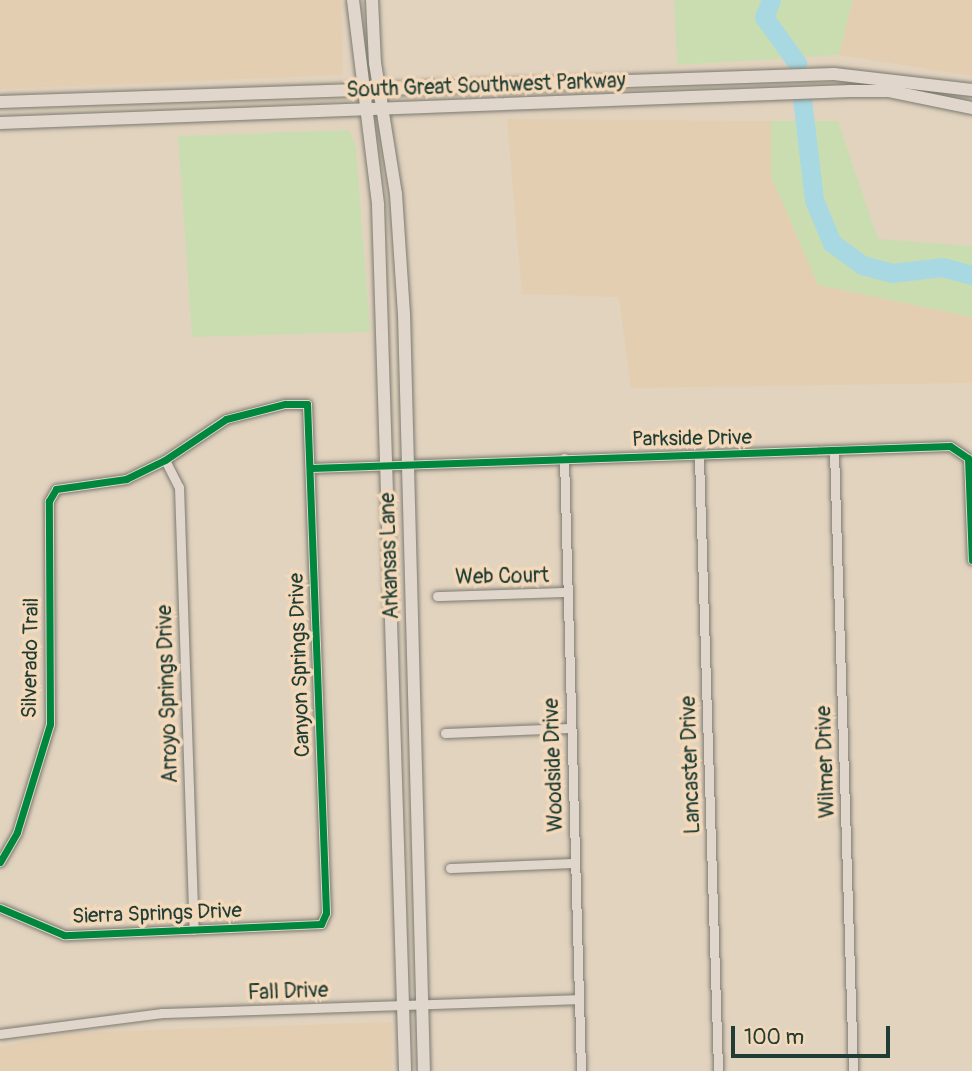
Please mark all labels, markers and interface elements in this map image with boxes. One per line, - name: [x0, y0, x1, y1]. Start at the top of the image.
- street label: South Great Southwest Parkway: [346, 69, 626, 103]
- street label: Parkside Drive: [632, 425, 752, 453]
- street label: Arkansas Lane: [375, 492, 405, 620]
- street label: Web Court: [455, 564, 549, 590]
- street label: Canyon Springs Drive: [284, 572, 316, 758]
- street label: Silverado Trail: [17, 597, 45, 719]
- street label: Arroyo Springs Drive: [152, 604, 184, 784]
- street label: Lancaster Drive: [676, 695, 706, 835]
- street label: Woodside Drive: [539, 698, 569, 832]
- street label: Wilmer Drive: [811, 705, 841, 819]
- street label: Sierra Springs Drive: [72, 898, 242, 930]
- street label: Fall Drive: [247, 978, 329, 1006]
- scale bar: [734, 1012, 893, 1056]
- text: 100 m: [744, 1024, 804, 1051]

